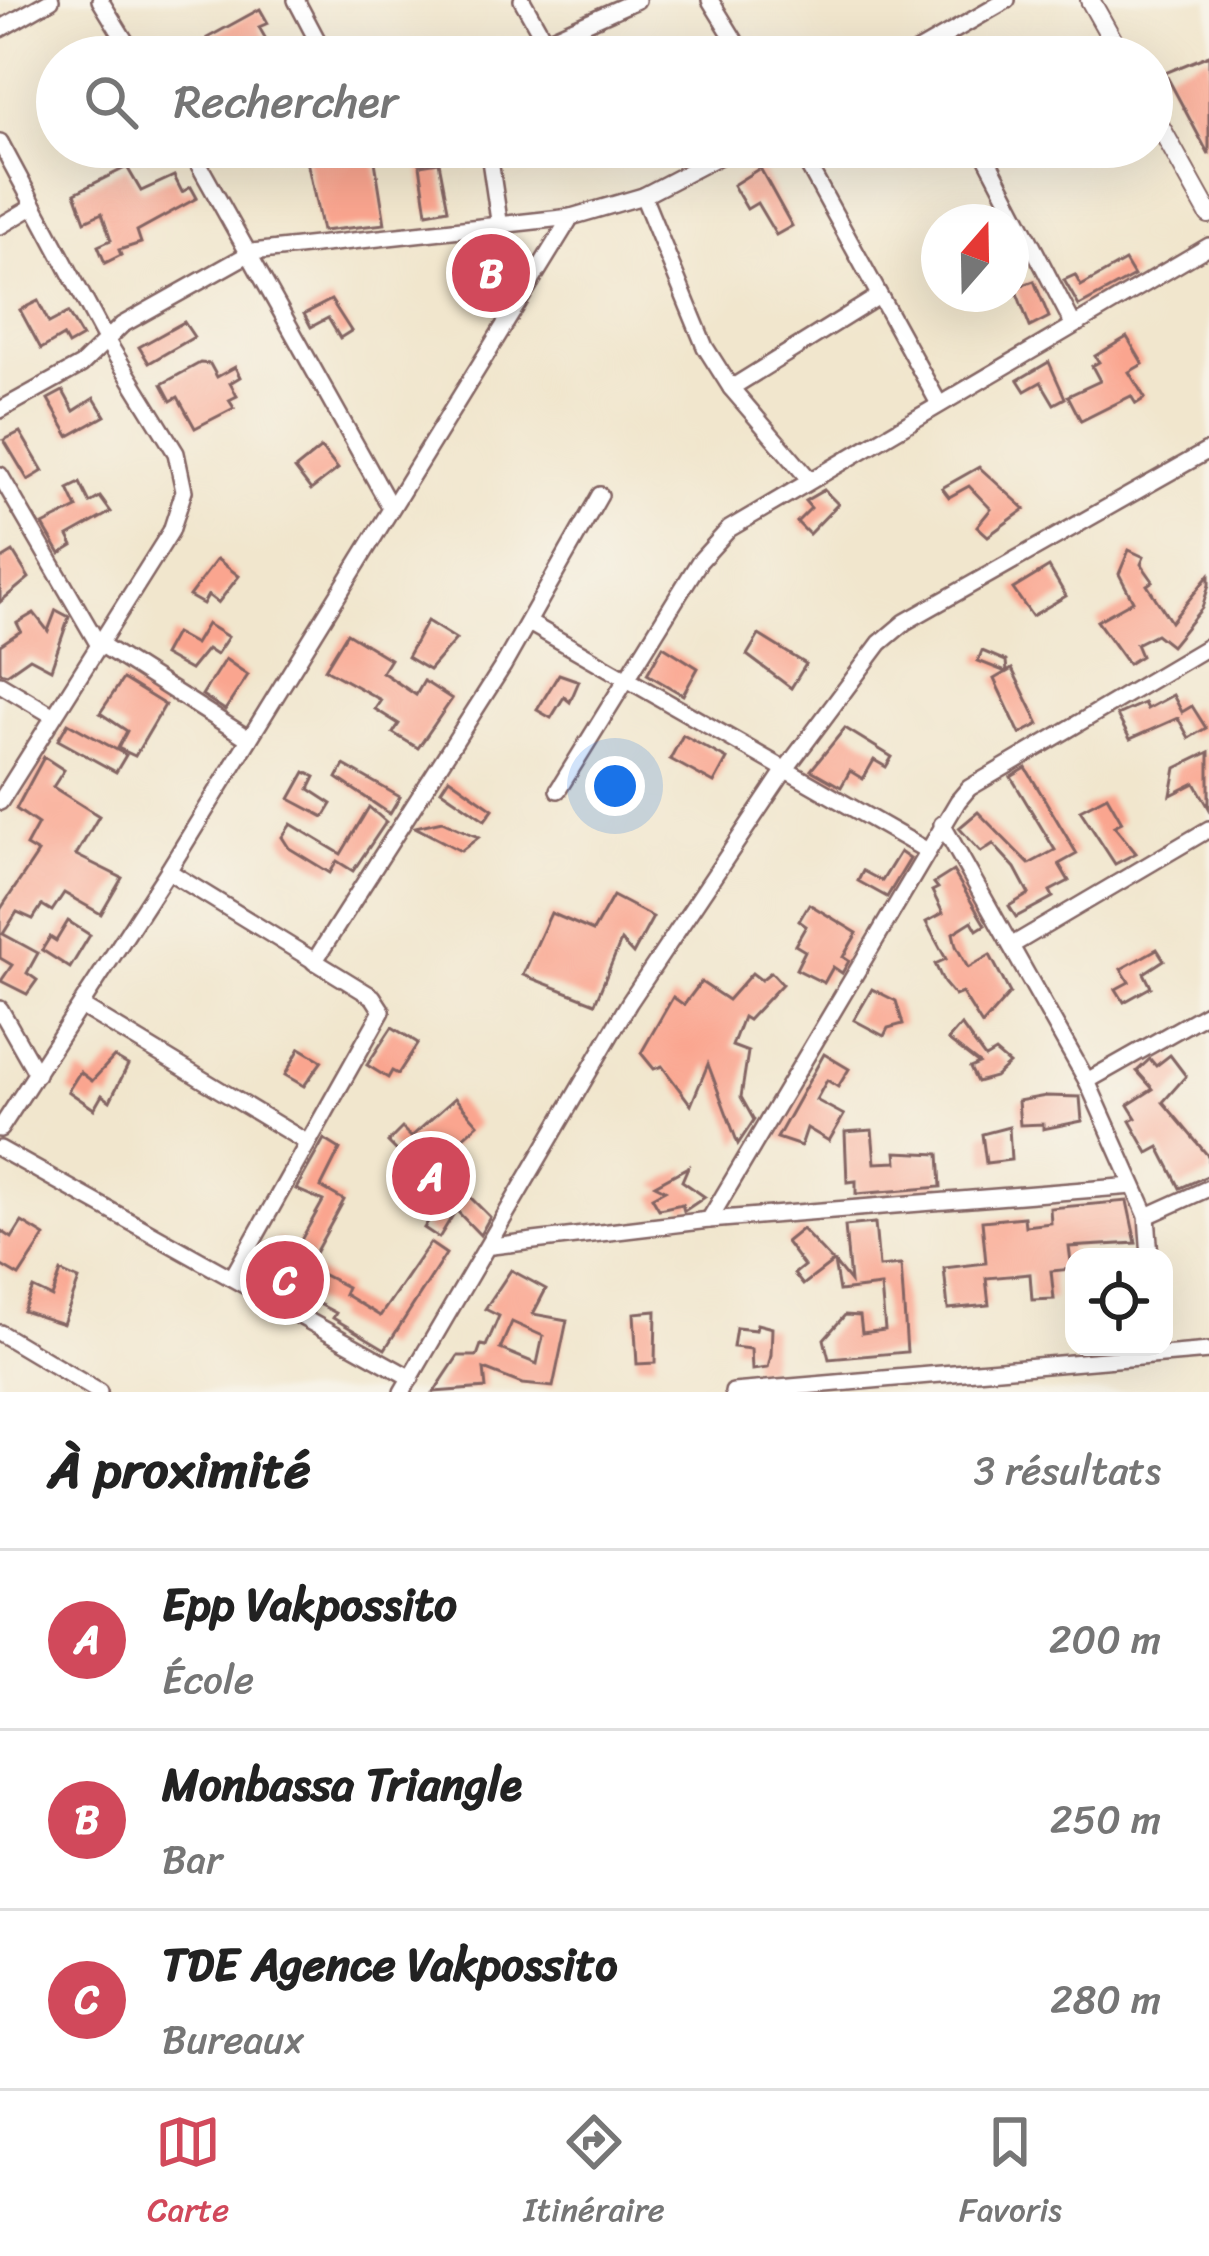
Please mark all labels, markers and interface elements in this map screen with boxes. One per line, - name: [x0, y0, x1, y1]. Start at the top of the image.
- search box: [36, 36, 1173, 168]
- text: Rechercher: [174, 62, 398, 142]
- icon: search: [78, 69, 144, 135]
- north arrow: [921, 204, 1029, 312]
- pin: B: [452, 228, 530, 318]
- your location: [585, 756, 645, 816]
- pin: A: [392, 1131, 470, 1221]
- pin: C: [246, 1235, 324, 1325]
- map controls: [1065, 1248, 1173, 1356]
- button: locate: [1065, 1248, 1173, 1356]
- text: À proximité: [48, 1425, 310, 1515]
- text: 3 résultats: [974, 1436, 1161, 1505]
- text: Epp Vakpossito: [162, 1565, 457, 1645]
- text: A: [74, 1605, 100, 1674]
- text: 200 m: [1049, 1605, 1161, 1674]
- text: École: [162, 1645, 254, 1714]
- text: Monbassa Triangle: [162, 1745, 522, 1825]
- text: B: [75, 1785, 99, 1854]
- text: 250 m: [1050, 1785, 1161, 1854]
- text: Bar: [162, 1825, 222, 1894]
- text: TDE Agence Vakpossito: [162, 1925, 617, 2005]
- text: C: [75, 1965, 99, 2034]
- text: 280 m: [1050, 1965, 1161, 2034]
- text: Bureaux: [162, 2005, 304, 2074]
- tab: Carte: [147, 2109, 229, 2239]
- tab: Itinéraire: [524, 2109, 665, 2239]
- tab: Favoris: [959, 2109, 1062, 2239]

